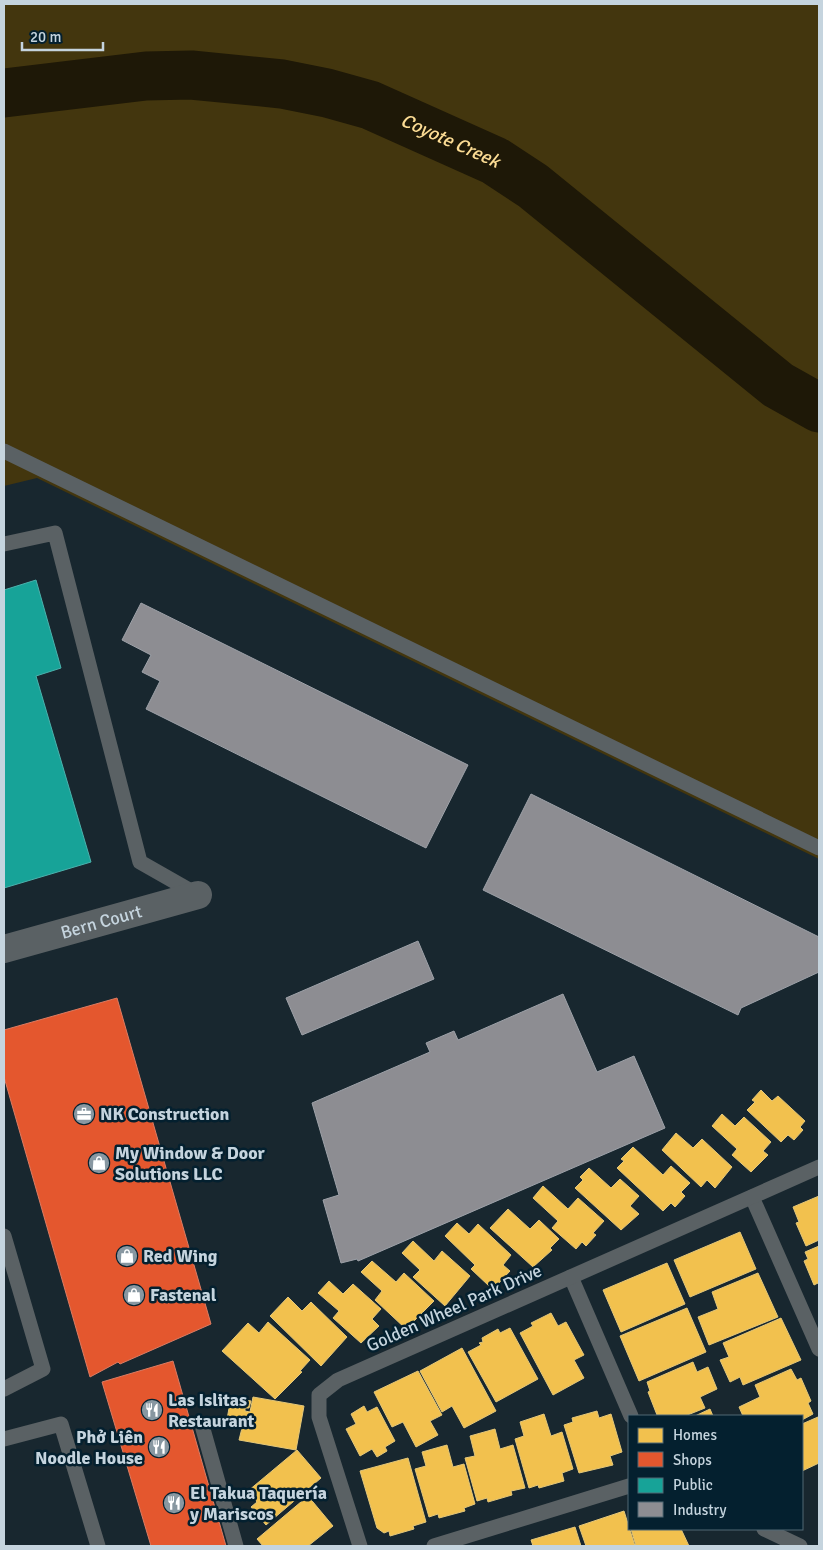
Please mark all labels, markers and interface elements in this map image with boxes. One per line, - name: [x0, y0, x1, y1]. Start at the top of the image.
- scale bar: [22, 20, 104, 52]
- text: 20 m: [30, 28, 61, 46]
- water label: Coyote Creek: [397, 108, 505, 174]
- street label: Bern Court: [58, 900, 145, 944]
- office icon: NK Construction: [72, 1102, 96, 1126]
- place label: NK Construction: [100, 1103, 230, 1125]
- place label: My Window & Door Solutions LLC: [115, 1142, 266, 1185]
- shop icon: My Window & Door Solutions LLC: [87, 1151, 111, 1175]
- shop icon: Red Wing: [115, 1244, 139, 1268]
- place label: Red Wing: [143, 1245, 218, 1267]
- street label: Golden Wheel Park Drive: [363, 1259, 545, 1357]
- shop icon: Fastenal: [122, 1283, 146, 1307]
- place label: Fastenal: [150, 1284, 217, 1306]
- place label: Las Islitas Restaurant: [168, 1389, 255, 1432]
- restaurant icon: Las Islitas Restaurant: [140, 1398, 164, 1422]
- legend: [628, 1415, 803, 1530]
- place label: Phở Liên Noodle House: [35, 1426, 143, 1469]
- text: Homes: [673, 1426, 717, 1444]
- restaurant icon: Phở Liên Noodle House: [147, 1435, 171, 1459]
- text: Shops: [673, 1451, 712, 1469]
- text: Public: [673, 1476, 713, 1494]
- place label: El Takua Taquería y Mariscos: [189, 1482, 327, 1525]
- restaurant icon: El Takua Taquería y Mariscos: [162, 1491, 186, 1515]
- text: Industry: [673, 1501, 726, 1519]

